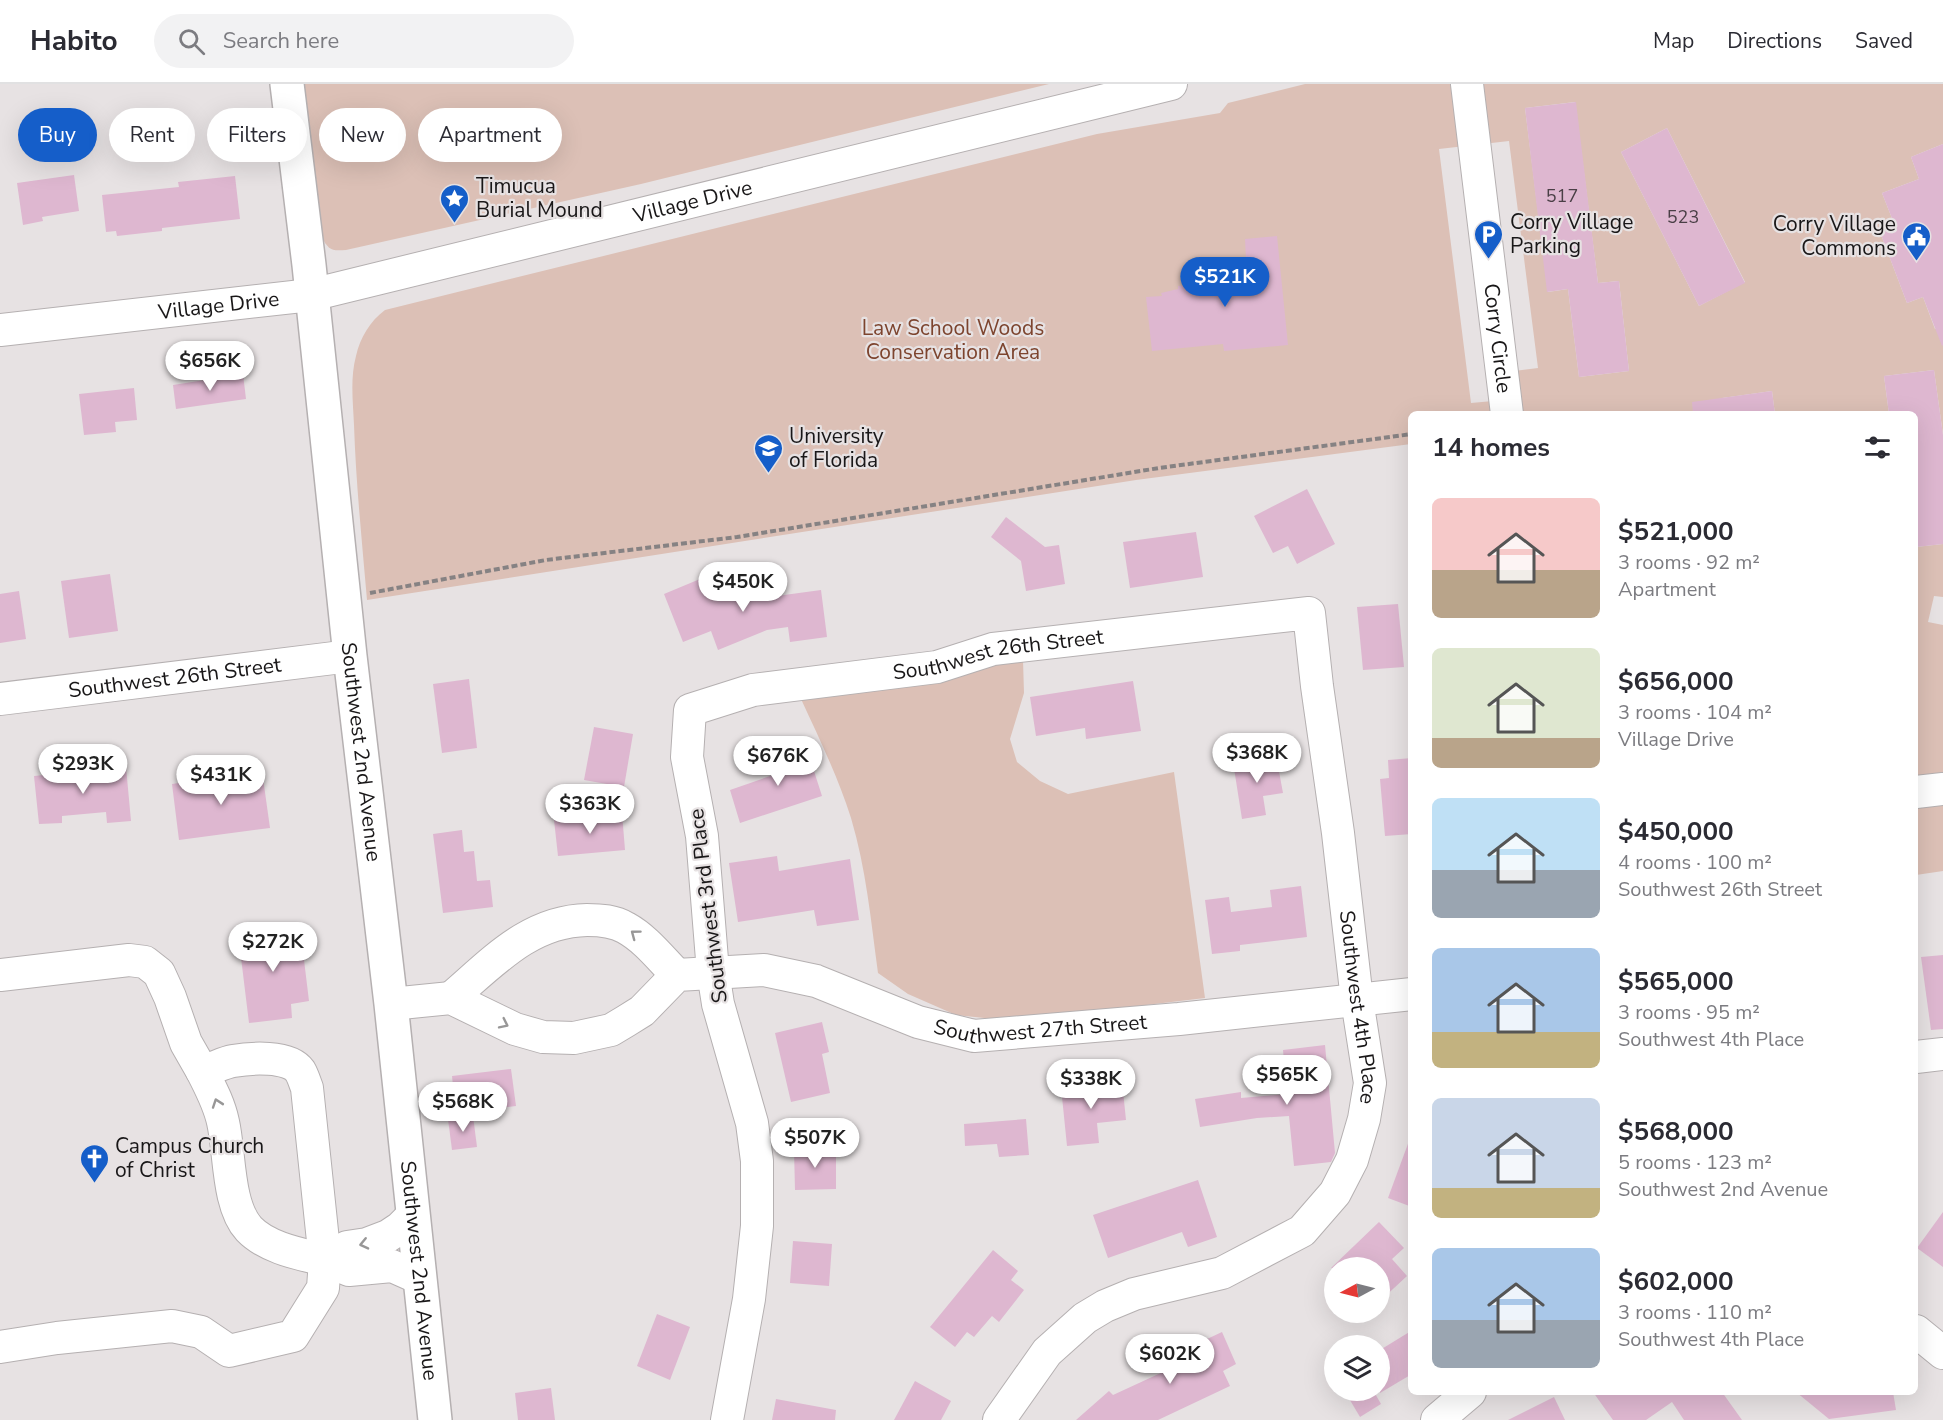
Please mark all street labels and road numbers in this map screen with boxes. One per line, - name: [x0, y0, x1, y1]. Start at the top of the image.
- street label: Village Drive: [629, 173, 755, 230]
- street label: Corry Circle: [1477, 282, 1518, 395]
- street label: Village Drive: [156, 285, 281, 326]
- street label: Southwest 26th Street: [891, 622, 1105, 686]
- street label: Southwest 2nd Avenue: [335, 641, 388, 863]
- street label: Southwest 26th Street: [67, 650, 283, 705]
- street label: Southwest 3rd Place: [682, 807, 734, 1005]
- street label: Southwest 4th Place: [1333, 909, 1384, 1107]
- street label: Southwest 27th Street: [931, 1008, 1148, 1050]
- street label: Southwest 2nd Avenue: [394, 1159, 445, 1382]

